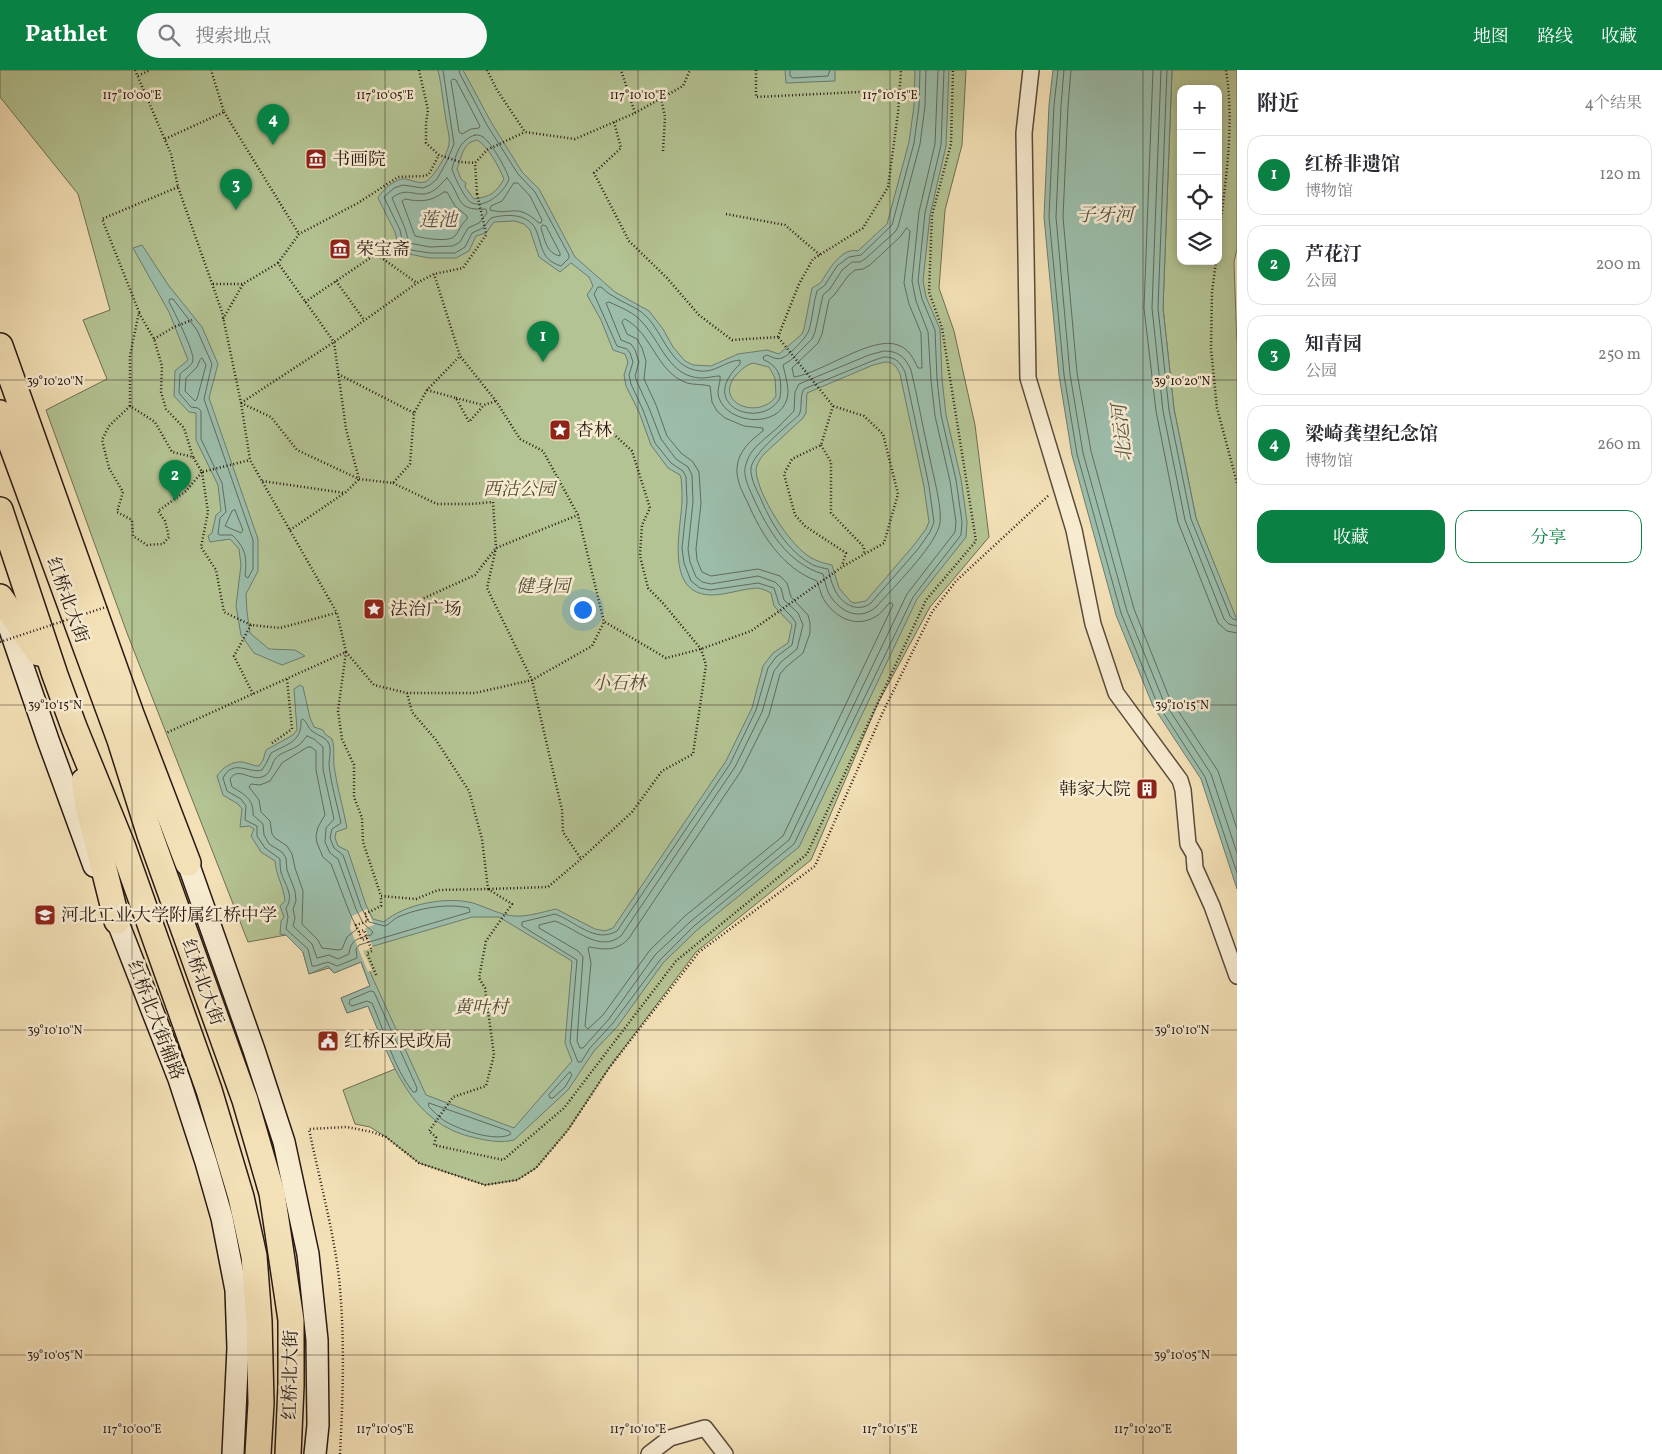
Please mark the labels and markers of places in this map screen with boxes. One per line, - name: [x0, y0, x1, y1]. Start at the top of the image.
- pin: 4: [257, 104, 289, 145]
- museum icon: 书画院: [304, 147, 328, 171]
- place label: 书画院: [332, 148, 386, 173]
- pin: 3: [220, 169, 252, 210]
- museum icon: 荣宝斋: [328, 237, 352, 261]
- place label: 荣宝斋: [356, 238, 410, 263]
- pin: 1: [527, 321, 559, 362]
- place icon: 杏林: [548, 418, 572, 442]
- place label: 杏林: [576, 419, 612, 444]
- pin: 2: [159, 460, 191, 501]
- place icon: 法治广场: [362, 597, 386, 621]
- place label: 法治广场: [390, 598, 462, 623]
- building icon: 韩家大院: [1135, 777, 1159, 801]
- place label: 韩家大院: [1059, 778, 1131, 803]
- school or university icon: 河北工业大学附属红桥中学: [33, 903, 57, 927]
- place label: 河北工业大学附属红桥中学: [61, 904, 277, 929]
- public building icon: 红桥区民政局: [316, 1029, 340, 1053]
- place label: 红桥区民政局: [344, 1030, 452, 1055]

